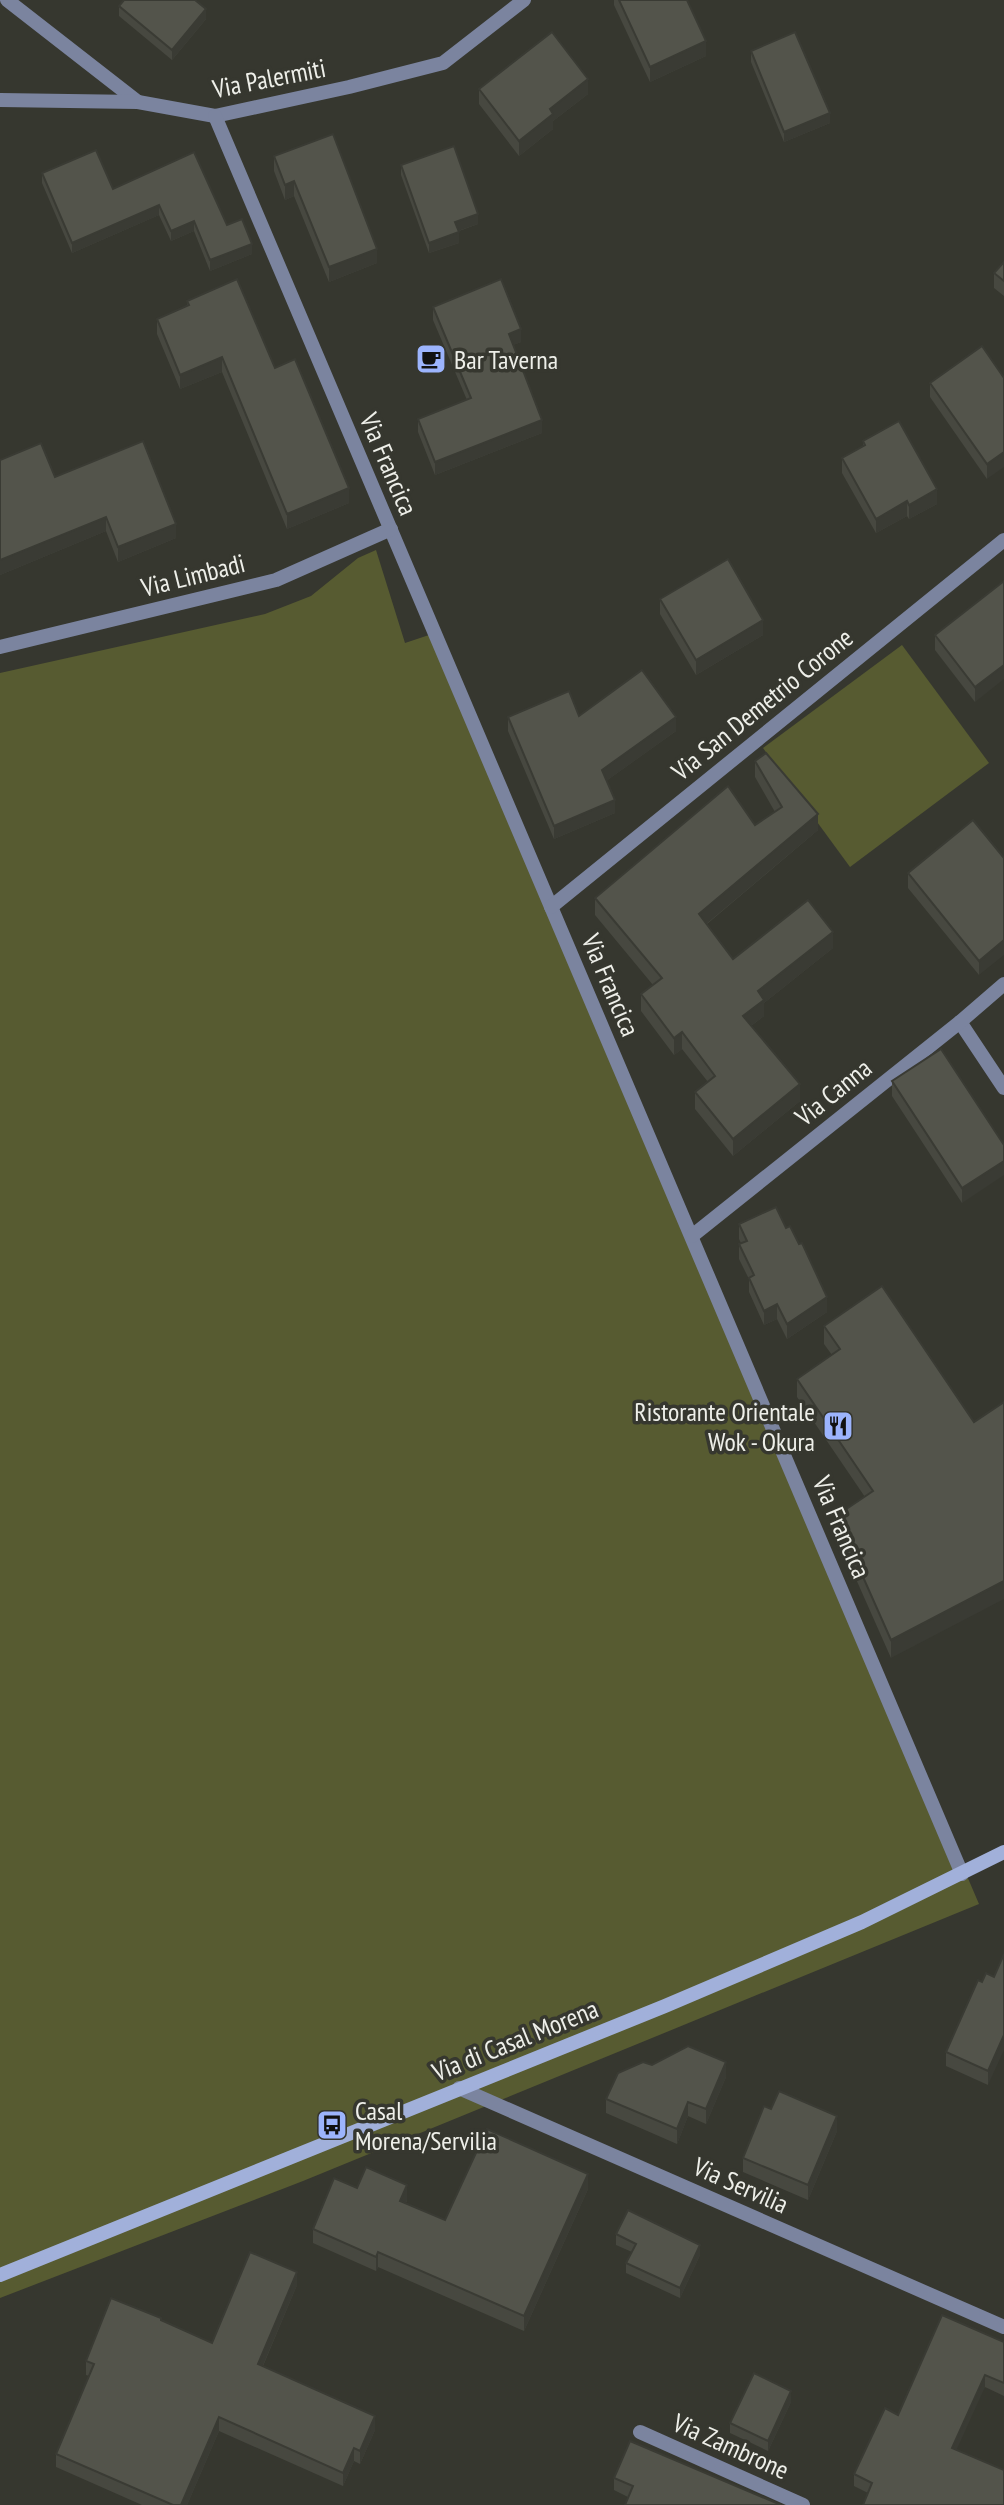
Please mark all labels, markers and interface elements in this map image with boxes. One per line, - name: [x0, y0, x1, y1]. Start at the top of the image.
- street label: Via Palermiti: [209, 51, 328, 105]
- cafe icon: Bar Taverna: [414, 342, 448, 376]
- place label: Bar Taverna: [454, 343, 558, 376]
- street label: Via Francica: [352, 407, 425, 520]
- street label: Via Limbadi: [137, 546, 248, 604]
- street label: Via San Demetrio Corone: [664, 621, 859, 788]
- street label: Via Francica: [574, 928, 647, 1041]
- street label: Via Canna: [787, 1051, 878, 1133]
- place label: Ristorante Orientale Wok - Okura: [634, 1395, 815, 1458]
- restaurant icon: Ristorante Orientale Wok - Okura: [821, 1409, 855, 1443]
- street label: Via Francica: [805, 1470, 878, 1583]
- street label: Via di Casal Morena: [426, 1992, 603, 2089]
- place label: Casal Morena/Servilia: [355, 2094, 497, 2157]
- bus stop icon: Casal Morena/Servilia: [315, 2108, 349, 2142]
- street label: Via Servilia: [688, 2149, 794, 2220]
- street label: Via Zambrone: [667, 2405, 794, 2486]

